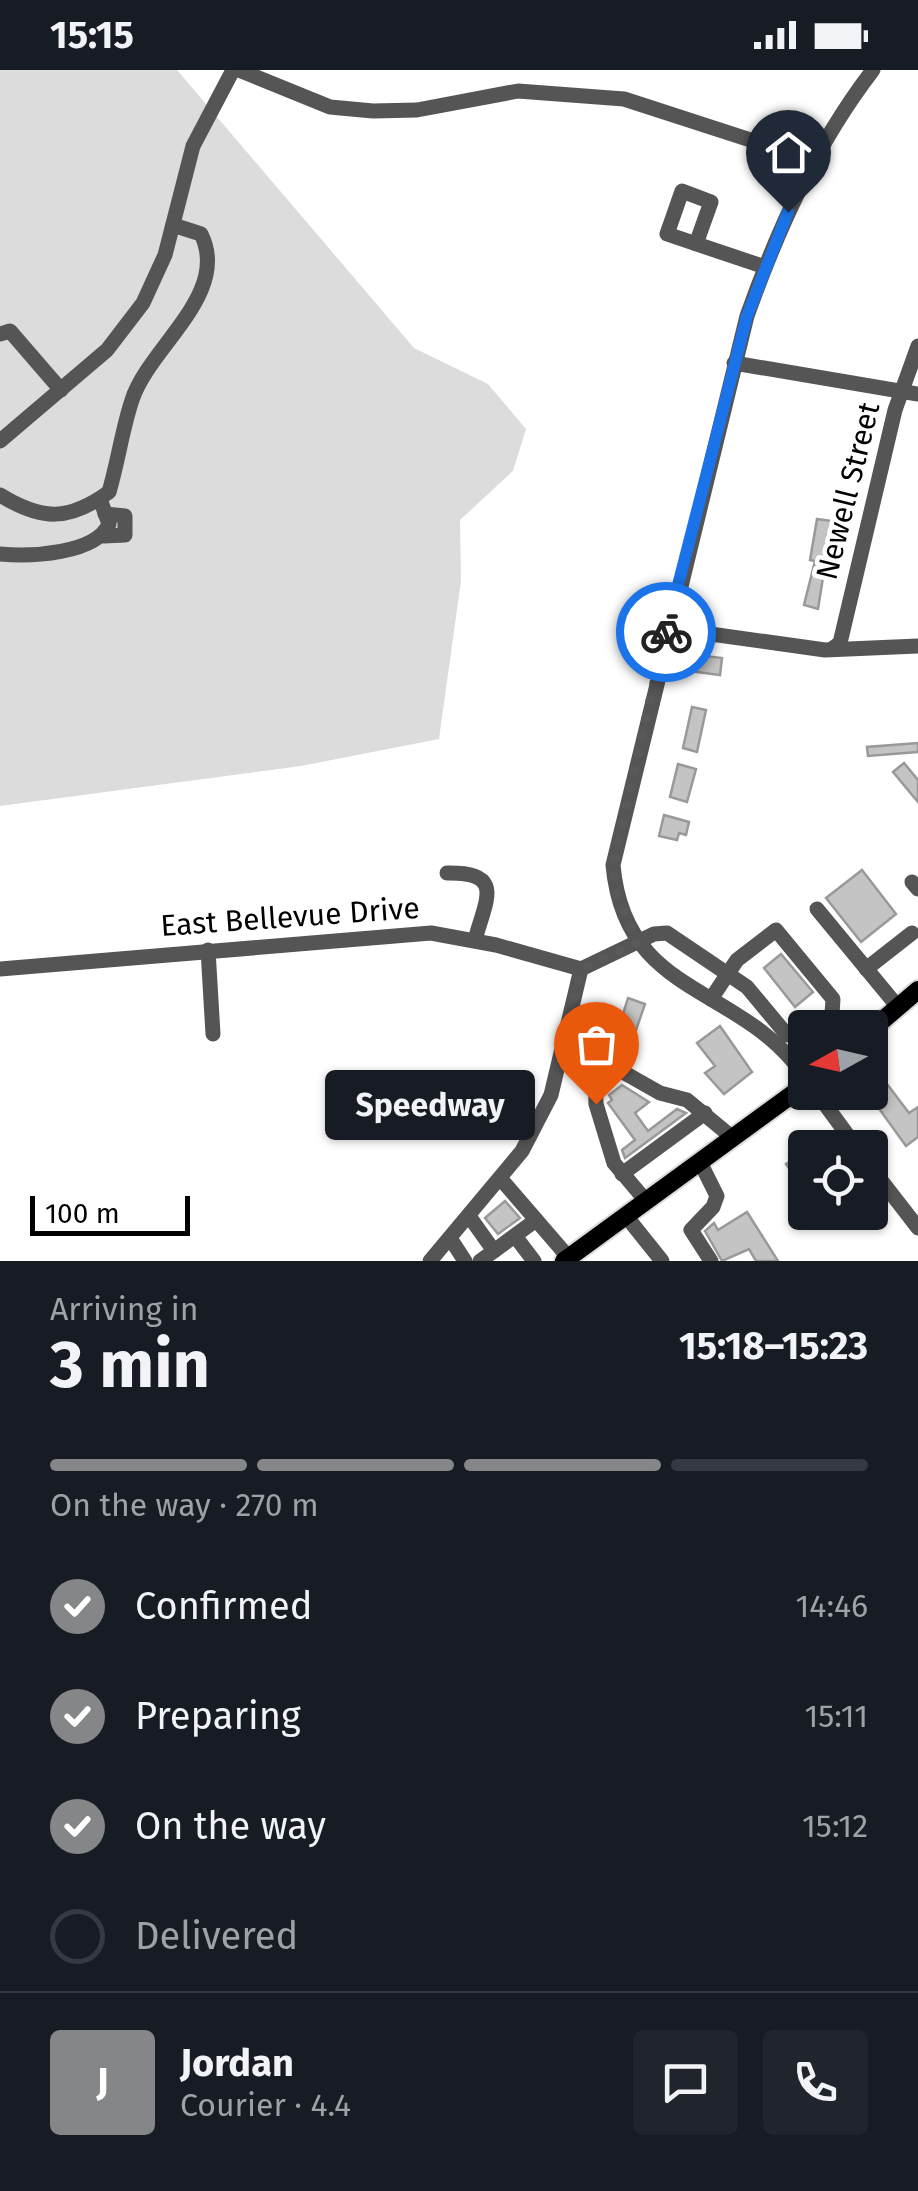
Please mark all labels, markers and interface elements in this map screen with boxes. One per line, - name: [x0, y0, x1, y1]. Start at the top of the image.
- text: 15:15: [50, 12, 134, 58]
- pin: [746, 110, 831, 213]
- icon: home: [761, 125, 816, 180]
- street label: Newell Street: [809, 398, 887, 583]
- courier: [616, 582, 716, 682]
- icon: bike: [639, 605, 694, 660]
- street label: East Bellevue Drive: [159, 890, 421, 944]
- pin: [554, 1002, 639, 1105]
- north arrow: [788, 1010, 888, 1110]
- map controls: [788, 1010, 888, 1230]
- icon: bag: [569, 1017, 624, 1072]
- callout: Speedway: [326, 1069, 536, 1139]
- text: Speedway: [355, 1086, 505, 1124]
- button: locate: [788, 1130, 888, 1230]
- scale bar: [30, 1191, 190, 1236]
- text: 100 m: [45, 1197, 120, 1230]
- text: Arriving in: [50, 1290, 198, 1328]
- text: 15:18–15:23: [679, 1323, 868, 1369]
- text: 3 min: [50, 1326, 210, 1404]
- text: On the way · 270 m: [50, 1486, 319, 1524]
- icon: check: [50, 1579, 105, 1634]
- text: Confirmed: [135, 1583, 313, 1629]
- text: 14:46: [796, 1587, 868, 1625]
- icon: check: [50, 1689, 105, 1744]
- text: Preparing: [135, 1693, 301, 1739]
- text: 15:11: [804, 1697, 868, 1735]
- icon: check: [50, 1799, 105, 1854]
- text: On the way: [135, 1803, 326, 1849]
- text: 15:12: [802, 1807, 868, 1845]
- text: Delivered: [135, 1913, 298, 1959]
- button: chat: [633, 2030, 738, 2135]
- button: phone: [763, 2030, 868, 2135]
- text: Jordan: [180, 2040, 294, 2086]
- text: J: [96, 2059, 109, 2105]
- text: Courier · 4.4: [180, 2086, 351, 2124]

